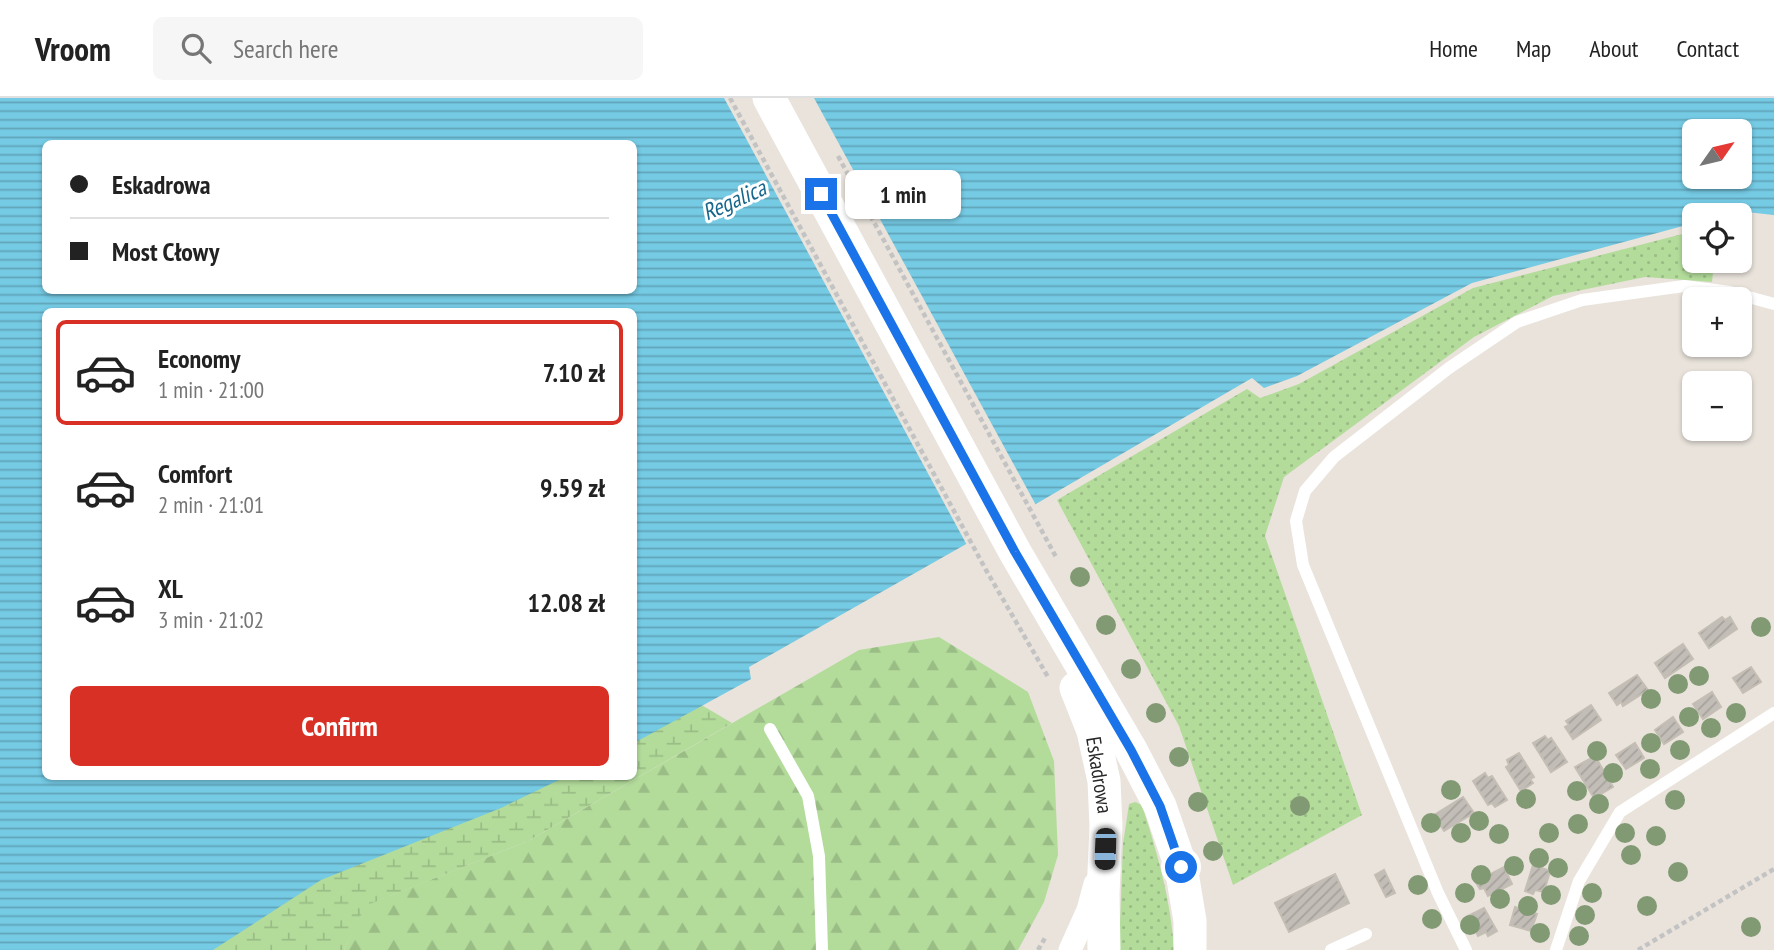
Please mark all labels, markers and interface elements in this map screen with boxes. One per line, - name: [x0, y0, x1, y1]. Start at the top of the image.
- search box: [153, 17, 643, 80]
- text: Vroom: [35, 27, 111, 70]
- icon: search: [177, 29, 215, 67]
- text: Search here: [233, 32, 339, 65]
- text: Home: [1429, 33, 1478, 64]
- text: Map: [1516, 33, 1551, 64]
- text: About: [1589, 33, 1638, 64]
- text: Contact: [1676, 33, 1739, 64]
- north arrow: [1682, 119, 1752, 189]
- map controls: [1682, 119, 1752, 441]
- text: Eskadrowa: [112, 168, 211, 201]
- callout: 1 min: [846, 170, 961, 218]
- water label: Regalica: [698, 172, 772, 226]
- route end: [805, 178, 837, 210]
- text: 1 min: [880, 180, 926, 209]
- button: locate: [1682, 203, 1752, 273]
- text: Most Cłowy: [112, 235, 220, 268]
- button: +: [1682, 287, 1752, 357]
- icon: car: [74, 341, 137, 404]
- text: Economy: [158, 342, 240, 375]
- text: 7.10 zł: [543, 356, 605, 389]
- button: −: [1682, 371, 1752, 441]
- text: 1 min · 21:00: [158, 375, 264, 404]
- icon: car: [74, 456, 137, 519]
- text: Comfort: [158, 457, 232, 490]
- text: 9.59 zł: [540, 471, 605, 504]
- text: 2 min · 21:01: [158, 490, 264, 519]
- icon: car: [74, 571, 137, 634]
- text: XL: [158, 572, 183, 605]
- text: 12.08 zł: [528, 586, 605, 619]
- text: 3 min · 21:02: [158, 605, 264, 634]
- button: Confirm: [70, 686, 609, 766]
- street label: Eskadrowa: [1080, 735, 1119, 815]
- car: [1094, 828, 1117, 870]
- route start: [1165, 851, 1197, 883]

